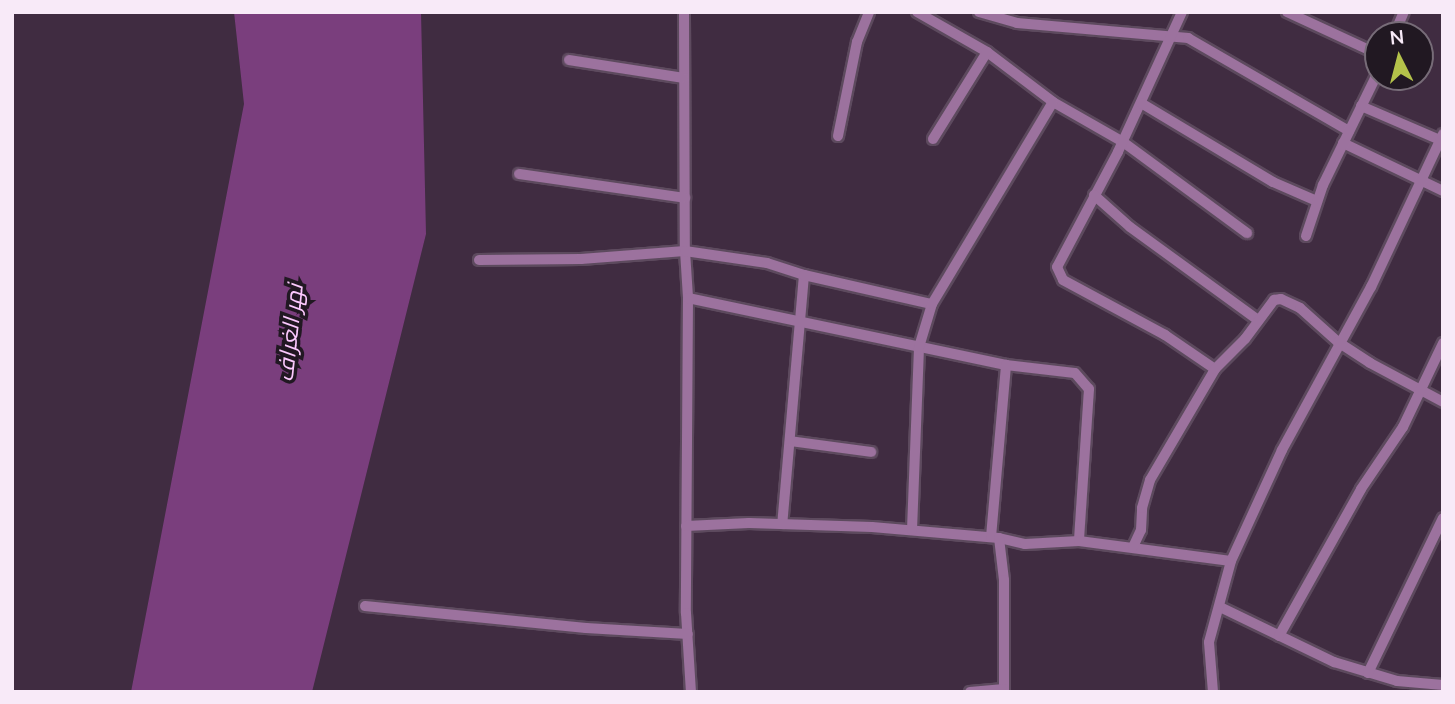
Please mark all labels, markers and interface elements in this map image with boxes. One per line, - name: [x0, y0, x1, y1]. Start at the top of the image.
- north arrow: [1364, 21, 1434, 91]
- text: N: [1389, 24, 1405, 50]
- water label: نهر الغراف: [271, 283, 309, 383]

